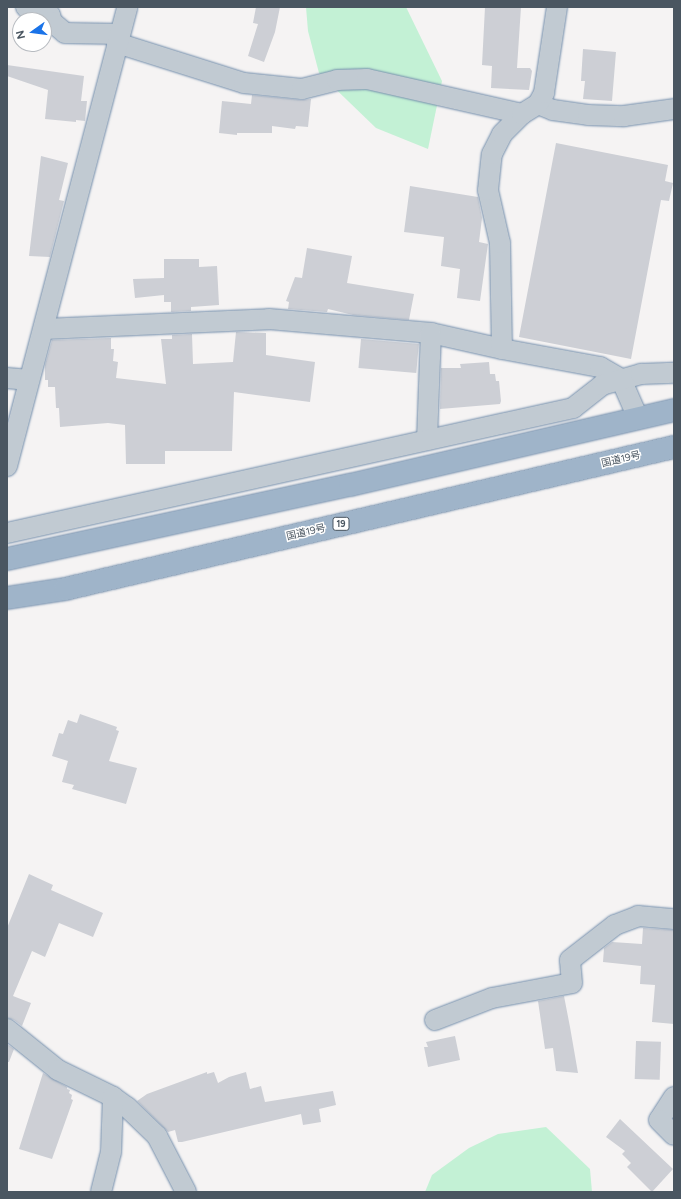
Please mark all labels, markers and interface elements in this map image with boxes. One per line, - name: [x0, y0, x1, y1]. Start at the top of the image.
- north arrow: [12, 12, 52, 52]
- text: N: [14, 29, 28, 40]
- street label: 国道19号: [600, 449, 642, 469]
- road number: 19: [332, 517, 350, 531]
- street label: 国道19号: [285, 522, 327, 542]

